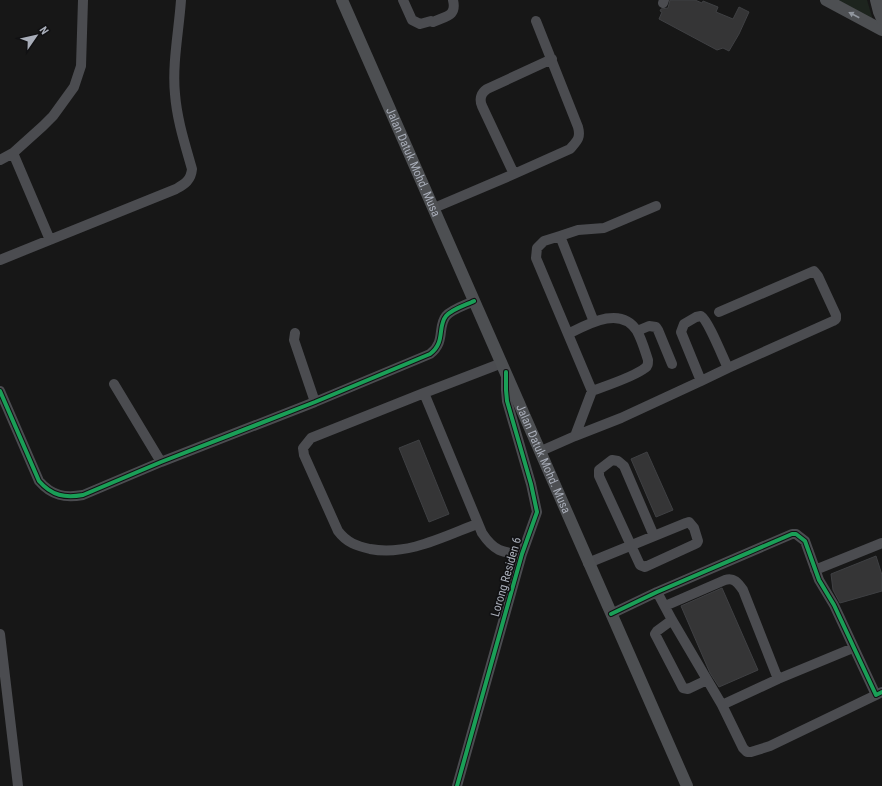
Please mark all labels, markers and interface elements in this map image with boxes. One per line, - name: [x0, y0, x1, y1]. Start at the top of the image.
- one-way arrow: [848, 12, 860, 18]
- north arrow: [16, 16, 56, 56]
- text: N: [37, 24, 51, 37]
- street label: Jalan Datuk Mohd. Musa: [383, 105, 443, 219]
- street label: Jalan Datuk Mohd. Musa: [513, 402, 574, 516]
- street label: Lorong Residen 6: [488, 536, 524, 618]

